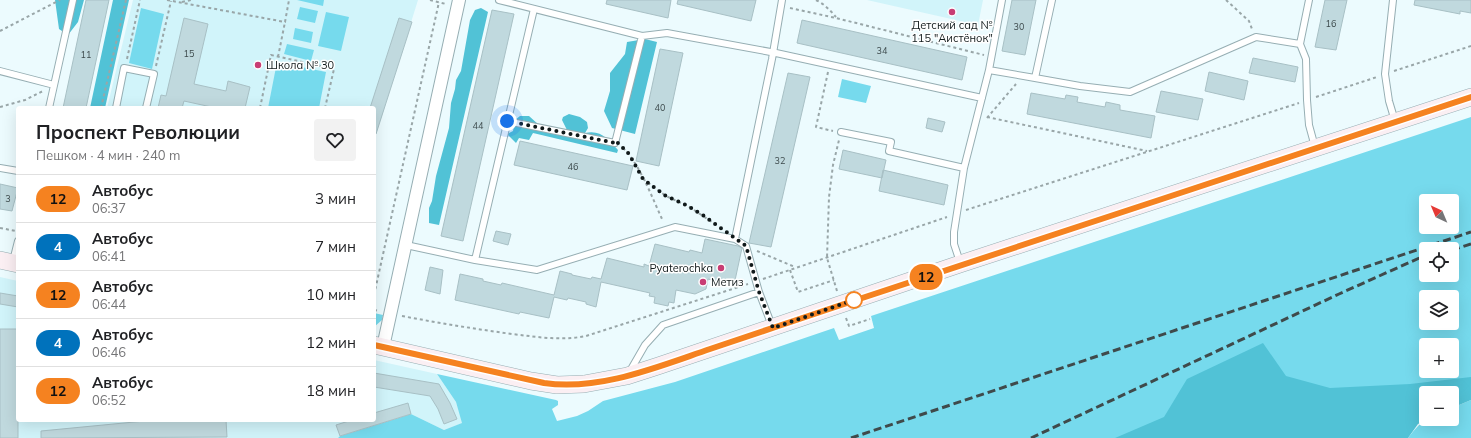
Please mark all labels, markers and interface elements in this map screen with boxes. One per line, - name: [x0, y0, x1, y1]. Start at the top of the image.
- marker: Детский сад № 115 "Аистёнок": [947, 7, 957, 17]
- place label: Детский сад № 115 "Аистёнок": [911, 18, 993, 45]
- house number: 16: [1326, 18, 1336, 29]
- house number: 30: [1014, 21, 1024, 32]
- house number: 34: [877, 45, 888, 56]
- house number: 15: [184, 48, 195, 59]
- house number: 11: [81, 49, 91, 60]
- place label: Школа № 30: [266, 58, 335, 72]
- marker: Школа № 30: [253, 60, 263, 70]
- house number: 40: [655, 102, 665, 113]
- your location: [497, 111, 517, 131]
- button: heart: [314, 119, 356, 161]
- text: Проспект Революции: [36, 120, 240, 144]
- house number: 44: [473, 120, 484, 131]
- text: Пешком · 4 мин · 240 m: [36, 147, 180, 163]
- house number: 32: [775, 155, 785, 166]
- house number: 46: [568, 161, 578, 172]
- text: Автобус: [92, 181, 153, 200]
- text: 3 мин: [315, 189, 356, 208]
- text: 12: [50, 190, 66, 208]
- house number: 3: [5, 193, 11, 204]
- north arrow: [1419, 194, 1459, 234]
- map controls: [1419, 194, 1459, 426]
- text: 06:37: [92, 200, 126, 216]
- text: Автобус: [92, 229, 153, 248]
- text: 7 мин: [315, 237, 356, 256]
- text: 4: [54, 238, 62, 256]
- button: locate: [1419, 242, 1459, 282]
- text: 06:41: [92, 248, 126, 264]
- place label: Pyaterochka: [649, 261, 713, 275]
- marker: Pyaterochka: [716, 263, 726, 273]
- line badge: 12: [908, 264, 944, 290]
- text: 12: [918, 268, 934, 286]
- place label: Метиз: [711, 275, 744, 289]
- text: Автобус: [92, 277, 153, 296]
- marker: Метиз: [698, 277, 708, 287]
- text: 10 мин: [306, 285, 356, 304]
- text: 12: [50, 286, 66, 304]
- button: layers: [1419, 290, 1459, 330]
- unlabelled marker: [845, 291, 863, 309]
- text: 06:44: [92, 296, 126, 312]
- text: Автобус: [92, 325, 153, 344]
- text: 12 мин: [306, 333, 356, 352]
- text: 4: [54, 334, 62, 352]
- button: +: [1419, 338, 1459, 378]
- text: 06:46: [92, 344, 126, 360]
- text: Автобус: [92, 373, 153, 392]
- text: 18 мин: [306, 381, 356, 400]
- text: 12: [50, 382, 66, 400]
- button: −: [1419, 386, 1459, 426]
- text: 06:52: [92, 392, 126, 408]

